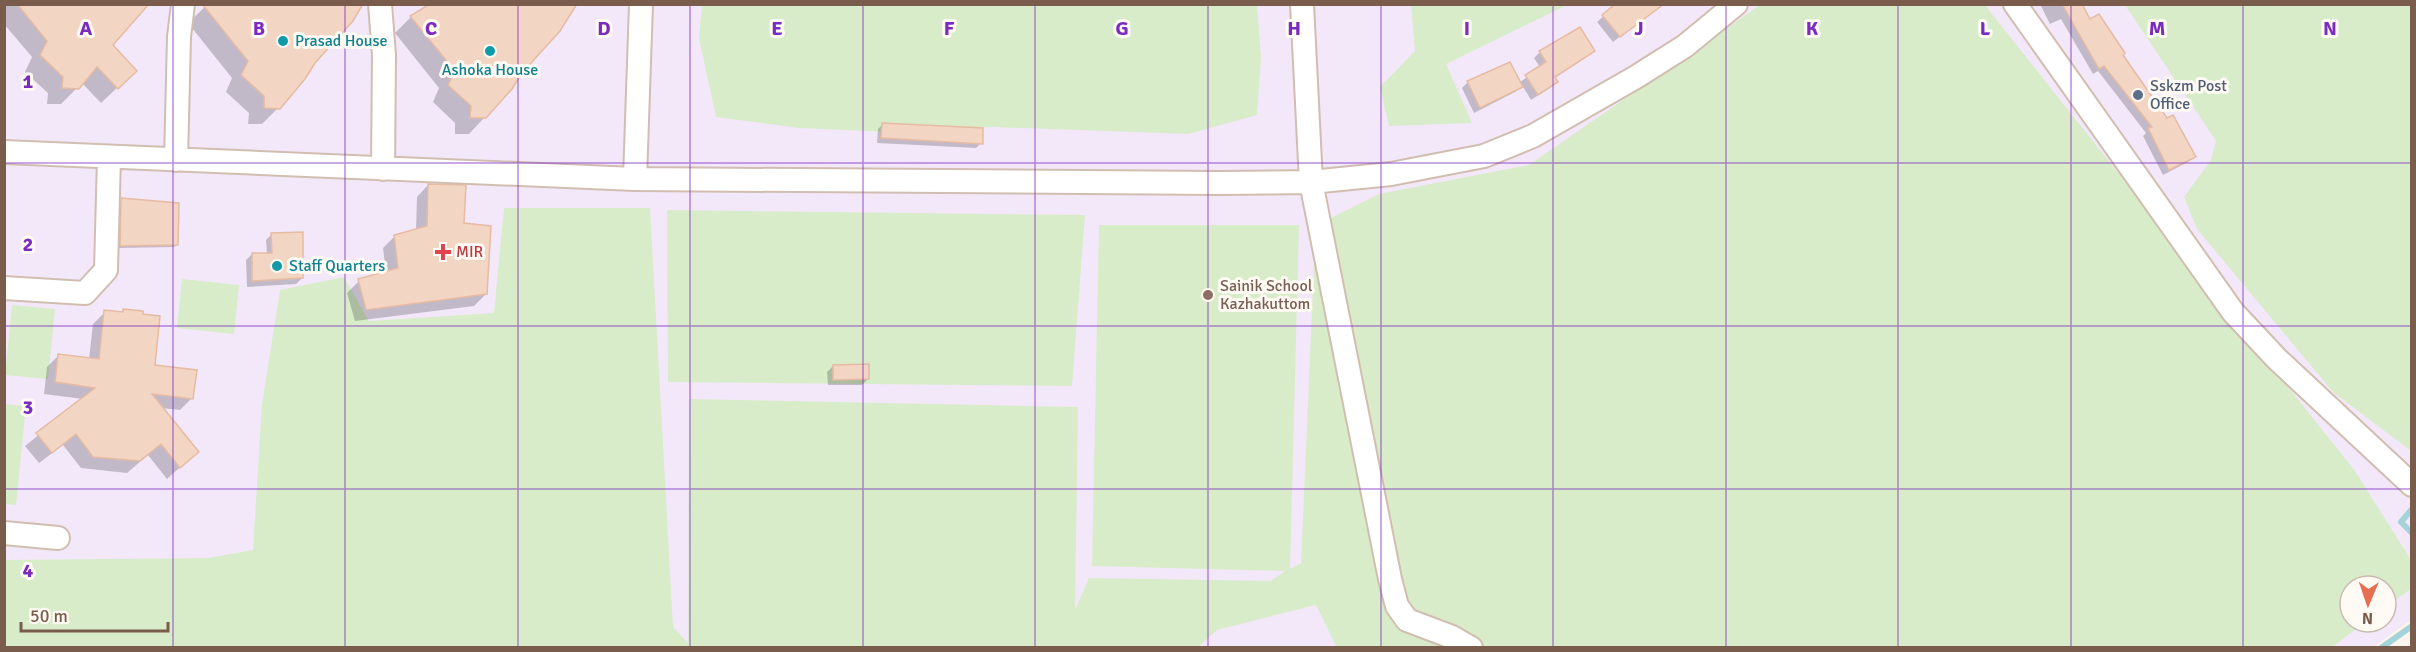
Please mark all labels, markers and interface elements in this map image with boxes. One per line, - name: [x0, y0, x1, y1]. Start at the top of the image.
- text: A: [80, 16, 93, 41]
- text: B: [253, 16, 265, 41]
- text: C: [425, 16, 437, 41]
- text: D: [597, 16, 611, 41]
- text: E: [771, 16, 783, 41]
- text: F: [944, 16, 955, 41]
- text: G: [1115, 16, 1129, 41]
- text: H: [1287, 16, 1301, 41]
- text: I: [1464, 16, 1470, 41]
- text: J: [1634, 16, 1644, 41]
- text: K: [1806, 16, 1819, 41]
- text: L: [1980, 16, 1991, 41]
- text: M: [2149, 16, 2165, 41]
- text: N: [2323, 16, 2337, 41]
- place label: Prasad House: [295, 31, 388, 51]
- marker: Prasad House: [276, 34, 290, 48]
- marker: Ashoka House: [483, 44, 497, 58]
- place label: Ashoka House: [442, 60, 538, 80]
- text: 1: [23, 69, 34, 94]
- place label: Sskzm Post Office: [2150, 76, 2227, 114]
- marker: Sskzm Post Office: [2131, 88, 2145, 102]
- text: 2: [23, 232, 33, 257]
- place label: MIR: [456, 242, 484, 262]
- marker: MIR: [434, 243, 452, 261]
- place label: Staff Quarters: [289, 256, 385, 276]
- marker: Staff Quarters: [270, 259, 284, 273]
- place label: Sainik School Kazhakuttom: [1220, 276, 1313, 314]
- marker: Sainik School Kazhakuttom: [1201, 288, 1215, 302]
- text: 3: [23, 395, 33, 420]
- text: 4: [23, 558, 34, 583]
- north arrow: [2338, 574, 2398, 634]
- scale bar: [21, 595, 168, 633]
- text: 50 m: [30, 605, 68, 627]
- text: N: [2362, 608, 2373, 628]

